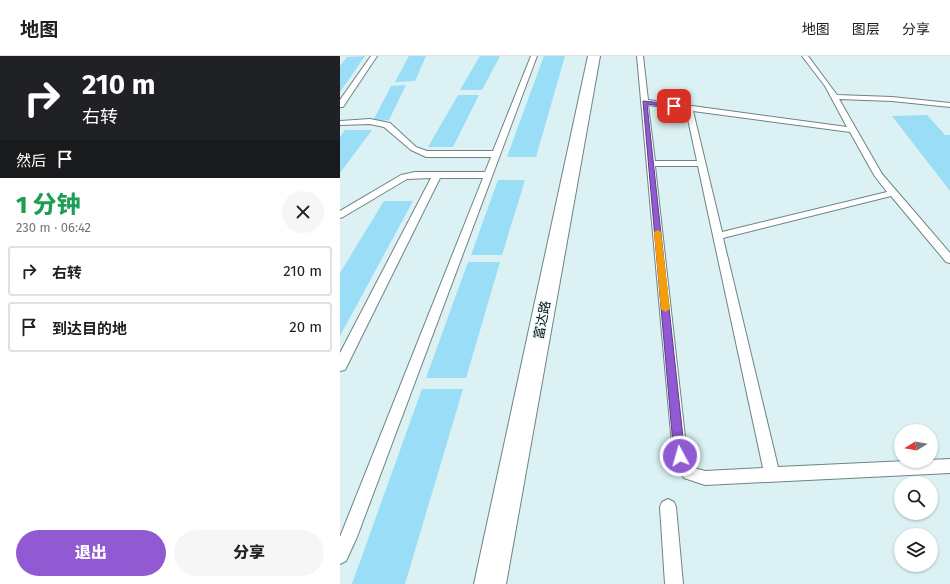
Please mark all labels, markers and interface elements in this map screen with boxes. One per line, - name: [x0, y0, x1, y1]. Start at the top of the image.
- text: 地图: [20, 18, 58, 41]
- text: 地图: [802, 21, 830, 38]
- text: 图层: [852, 21, 880, 38]
- text: 分享: [902, 21, 930, 38]
- text: 210 m: [82, 68, 156, 101]
- icon: right: [16, 72, 68, 124]
- pin: [657, 89, 691, 123]
- icon: arrive: [663, 95, 685, 117]
- text: 右转: [82, 106, 118, 128]
- icon: arrive: [54, 148, 76, 170]
- text: 然后: [16, 152, 46, 170]
- text: 1 分钟: [16, 191, 81, 219]
- button: close: [282, 191, 324, 233]
- text: 230 m · 06:42: [16, 220, 91, 235]
- icon: right: [18, 260, 40, 282]
- text: 210 m: [283, 262, 322, 280]
- text: 右转: [52, 264, 82, 282]
- street label: 富达路: [531, 299, 553, 341]
- icon: arrive: [18, 316, 40, 338]
- text: 20 m: [289, 318, 322, 336]
- text: 到达目的地: [52, 320, 127, 338]
- north arrow: [894, 424, 938, 468]
- map controls: [894, 424, 938, 572]
- position arrow: [659, 435, 701, 477]
- button: search: [894, 476, 938, 520]
- button: layers: [894, 528, 938, 572]
- button: 退出: [16, 530, 166, 576]
- button: 分享: [174, 530, 324, 576]

